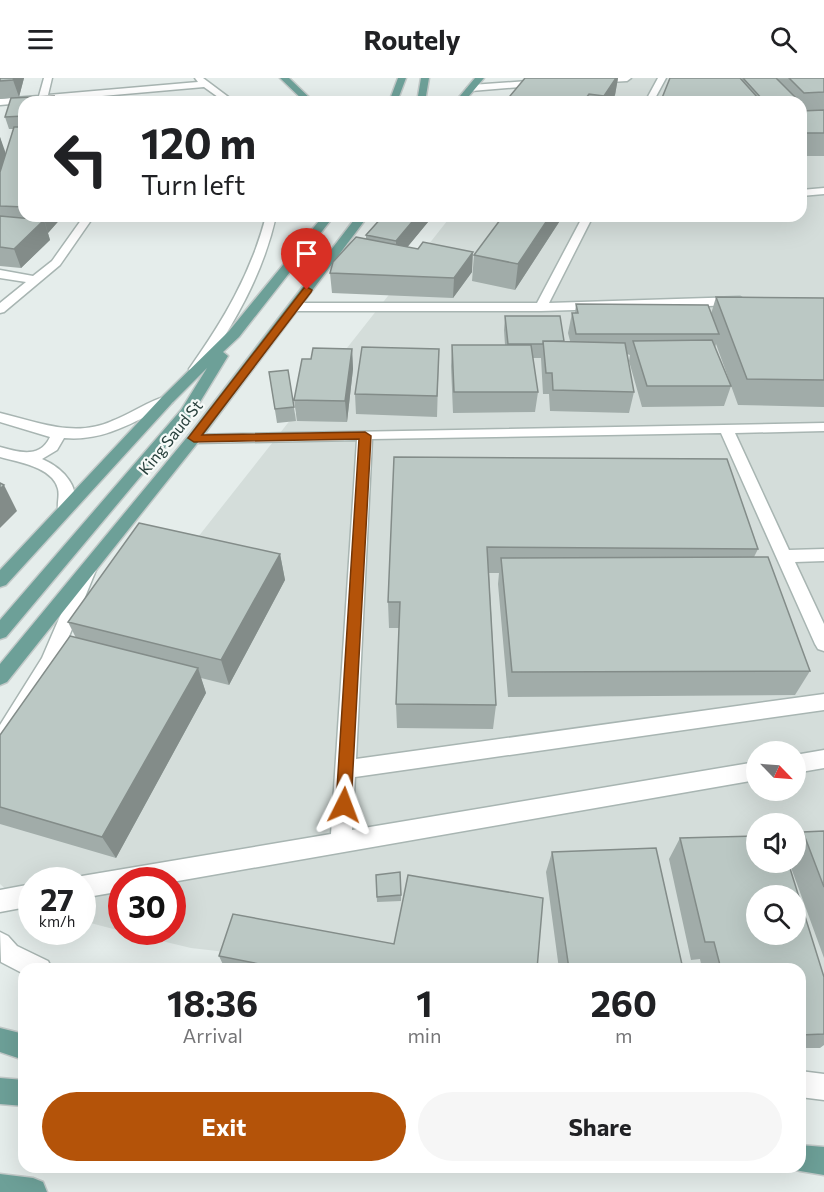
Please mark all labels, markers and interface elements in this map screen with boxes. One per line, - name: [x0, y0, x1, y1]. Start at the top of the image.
- icon: menu: [24, 23, 57, 56]
- text: Routely: [364, 23, 460, 56]
- icon: search: [767, 23, 800, 56]
- text: 120 m: [141, 116, 256, 168]
- icon: left: [42, 120, 120, 198]
- text: Turn left: [141, 168, 245, 201]
- pin: [281, 228, 332, 290]
- icon: arrive: [290, 237, 323, 270]
- street label: King Saud St: [134, 396, 206, 478]
- north arrow: [746, 741, 806, 801]
- map controls: [746, 741, 806, 945]
- position arrow: [312, 773, 376, 837]
- button: sound: [746, 813, 806, 873]
- speed limit sign: 30: [108, 867, 186, 945]
- text: 27: [40, 880, 74, 917]
- button: search: [746, 885, 806, 945]
- text: km/h: [39, 912, 75, 930]
- text: 18:36: [167, 980, 258, 1024]
- text: 1: [416, 980, 433, 1024]
- text: 260: [591, 980, 657, 1024]
- text: Arrival: [182, 1023, 243, 1047]
- text: min: [407, 1023, 441, 1047]
- text: m: [615, 1023, 632, 1047]
- button: Exit: [42, 1092, 406, 1161]
- button: Share: [418, 1092, 782, 1161]

